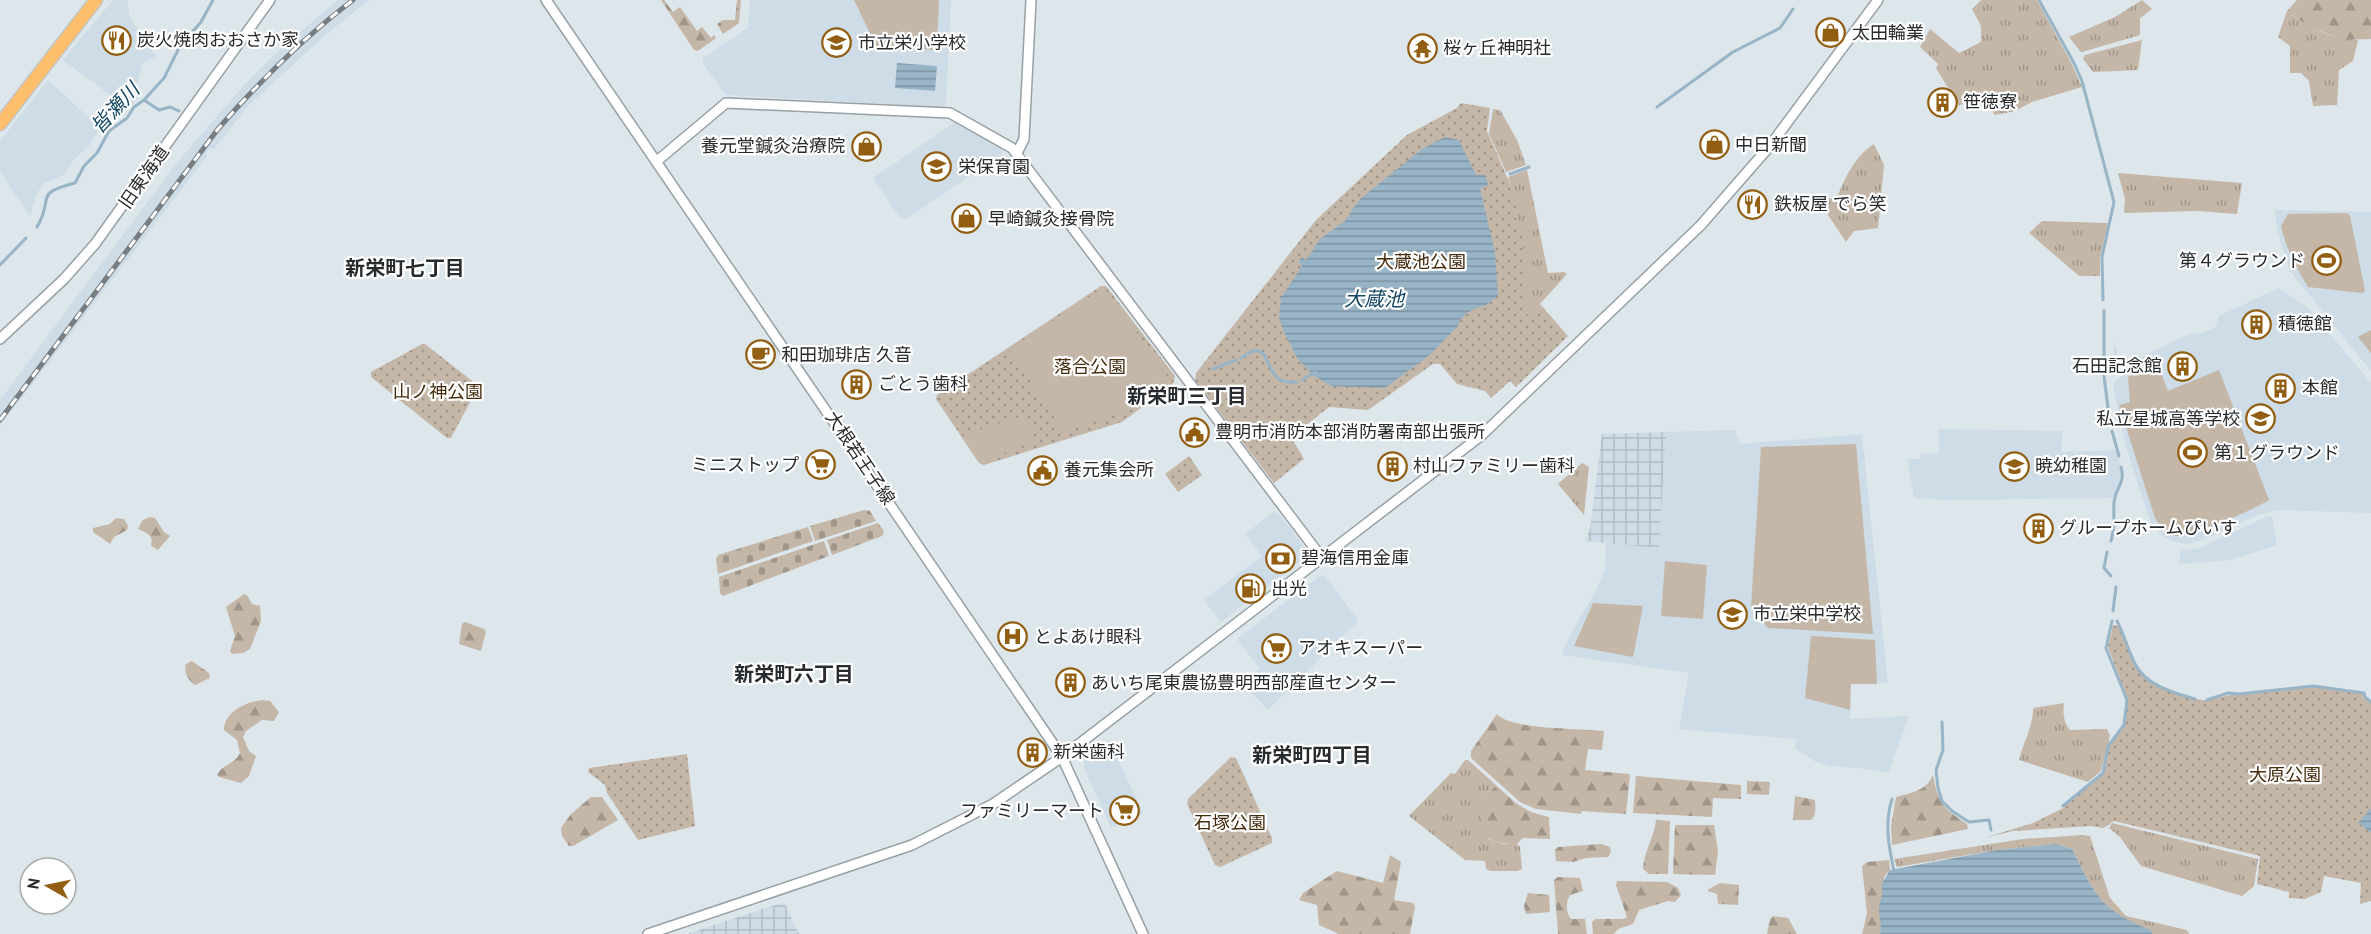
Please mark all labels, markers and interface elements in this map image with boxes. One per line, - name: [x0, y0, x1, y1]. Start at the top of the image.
- shop icon: 太田輪業: [1815, 17, 1847, 49]
- place label: 太田輪業: [1852, 21, 1924, 44]
- restaurant icon: 炭火焼肉おおさか家: [100, 24, 132, 56]
- school or university icon: 市立栄小学校: [821, 27, 853, 59]
- place label: 炭火焼肉おおさか家: [137, 28, 299, 51]
- place label: 市立栄小学校: [858, 31, 966, 54]
- temple icon: 桜ヶ丘神明社: [1406, 32, 1438, 64]
- place label: 桜ヶ丘神明社: [1443, 36, 1551, 59]
- water label: 皆瀬川: [85, 76, 146, 139]
- building icon: 笹徳寮: [1926, 86, 1958, 118]
- place label: 笹徳寮: [1963, 90, 2017, 113]
- shop icon: 中日新聞: [1698, 129, 1730, 161]
- shop icon: 養元堂鍼灸治療院: [850, 130, 882, 162]
- place label: 中日新聞: [1735, 133, 1807, 156]
- place label: 養元堂鍼灸治療院: [701, 134, 845, 157]
- street label: 旧東海道: [114, 141, 174, 213]
- school or university icon: 栄保育園: [921, 151, 953, 183]
- place label: 栄保育園: [958, 155, 1030, 178]
- restaurant icon: 鉄板屋 でら笑: [1737, 188, 1769, 220]
- place label: 鉄板屋 でら笑: [1774, 192, 1887, 215]
- shop icon: 早崎鍼灸接骨院: [951, 203, 983, 235]
- place label: 早崎鍼灸接骨院: [988, 207, 1114, 230]
- sports icon: 第４グラウンド: [2310, 245, 2342, 277]
- place label: 第４グラウンド: [2179, 249, 2305, 272]
- park label: 大蔵池公園: [1376, 250, 1466, 273]
- district label: 新栄町七丁目: [345, 255, 465, 281]
- water label: 大蔵池: [1344, 286, 1406, 312]
- building icon: 積徳館: [2241, 308, 2273, 340]
- place label: 積徳館: [2278, 312, 2332, 335]
- cafe icon: 和田珈琲店 久音: [744, 339, 776, 371]
- place label: 和田珈琲店 久音: [781, 343, 912, 366]
- building icon: 石田記念館: [2167, 350, 2199, 382]
- place label: 石田記念館: [2072, 354, 2162, 377]
- park label: 落合公園: [1054, 355, 1126, 378]
- building icon: ごとう歯科: [841, 368, 873, 400]
- place label: ごとう歯科: [878, 372, 968, 395]
- building icon: 本館: [2265, 372, 2297, 404]
- place label: 本館: [2302, 376, 2338, 399]
- park label: 山ノ神公園: [393, 380, 483, 403]
- district label: 新栄町三丁目: [1127, 383, 1247, 409]
- school or university icon: 私立星城高等学校: [2245, 403, 2277, 435]
- street label: 大根若王子線: [821, 407, 900, 509]
- place label: 私立星城高等学校: [2096, 407, 2240, 430]
- public building icon: 豊明市消防本部消防署南部出張所: [1178, 416, 1210, 448]
- place label: 豊明市消防本部消防署南部出張所: [1215, 420, 1485, 443]
- sports icon: 第１グラウンド: [2177, 437, 2209, 469]
- place label: 第１グラウンド: [2214, 441, 2340, 464]
- supermarket icon: ミニストップ: [804, 449, 836, 481]
- building icon: 村山ファミリー歯科: [1376, 450, 1408, 482]
- school or university icon: 暁幼稚園: [1998, 450, 2030, 482]
- place label: ミニストップ: [691, 453, 799, 476]
- public building icon: 養元集会所: [1027, 454, 1059, 486]
- place label: 村山ファミリー歯科: [1413, 454, 1575, 477]
- place label: 暁幼稚園: [2035, 454, 2107, 477]
- place label: 養元集会所: [1064, 458, 1154, 481]
- building icon: グループホームぴいす: [2022, 512, 2054, 544]
- place label: グループホームぴいす: [2059, 516, 2237, 539]
- bank icon: 碧海信用金庫: [1264, 542, 1296, 574]
- place label: 碧海信用金庫: [1301, 546, 1409, 569]
- fuel station icon: 出光: [1234, 573, 1266, 605]
- place label: 出光: [1271, 577, 1307, 600]
- school or university icon: 市立栄中学校: [1716, 598, 1748, 630]
- place label: 市立栄中学校: [1753, 602, 1861, 625]
- hospital icon: とよあけ眼科: [997, 621, 1029, 653]
- place label: とよあけ眼科: [1034, 625, 1142, 648]
- supermarket icon: アオキスーパー: [1261, 632, 1293, 664]
- place label: アオキスーパー: [1298, 636, 1423, 659]
- district label: 新栄町六丁目: [734, 661, 854, 687]
- building icon: あいち尾東農協豊明西部産直センター: [1054, 667, 1086, 699]
- place label: あいち尾東農協豊明西部産直センター: [1091, 671, 1397, 694]
- building icon: 新栄歯科: [1016, 736, 1048, 768]
- place label: 新栄歯科: [1053, 740, 1125, 763]
- district label: 新栄町四丁目: [1252, 742, 1372, 768]
- park label: 大原公園: [2249, 763, 2321, 786]
- supermarket icon: ファミリーマート: [1109, 795, 1141, 827]
- place label: ファミリーマート: [960, 799, 1104, 822]
- park label: 石塚公園: [1194, 811, 1266, 834]
- north arrow: [18, 856, 78, 916]
- text: N: [22, 877, 44, 890]

